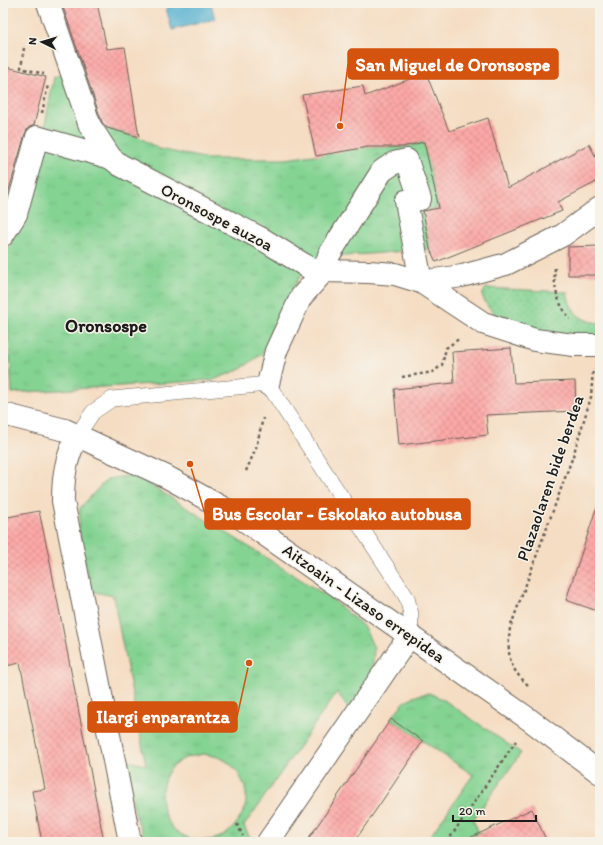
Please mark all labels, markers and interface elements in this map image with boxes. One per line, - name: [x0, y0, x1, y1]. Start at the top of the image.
- north arrow: [22, 22, 62, 62]
- text: N: [26, 37, 39, 45]
- callout: San Miguel de Oronsospe: [348, 49, 558, 79]
- text: San Miguel de Oronsospe: [356, 54, 551, 76]
- street label: Oronsospe auzoa: [157, 179, 277, 255]
- district label: Oronsospe: [65, 315, 147, 337]
- street label: Plazaolaren bide berdea: [512, 392, 588, 564]
- callout: Bus Escolar - Eskolako autobusa: [205, 499, 470, 529]
- text: Bus Escolar - Eskolako autobusa: [212, 503, 462, 525]
- street label: Aitzoain - Lizaso errepidea: [279, 539, 449, 667]
- callout: Ilargi enparantza: [88, 702, 237, 732]
- text: Ilargi enparantza: [96, 706, 230, 728]
- scale bar: [453, 797, 536, 823]
- text: 20 m: [459, 804, 486, 818]

